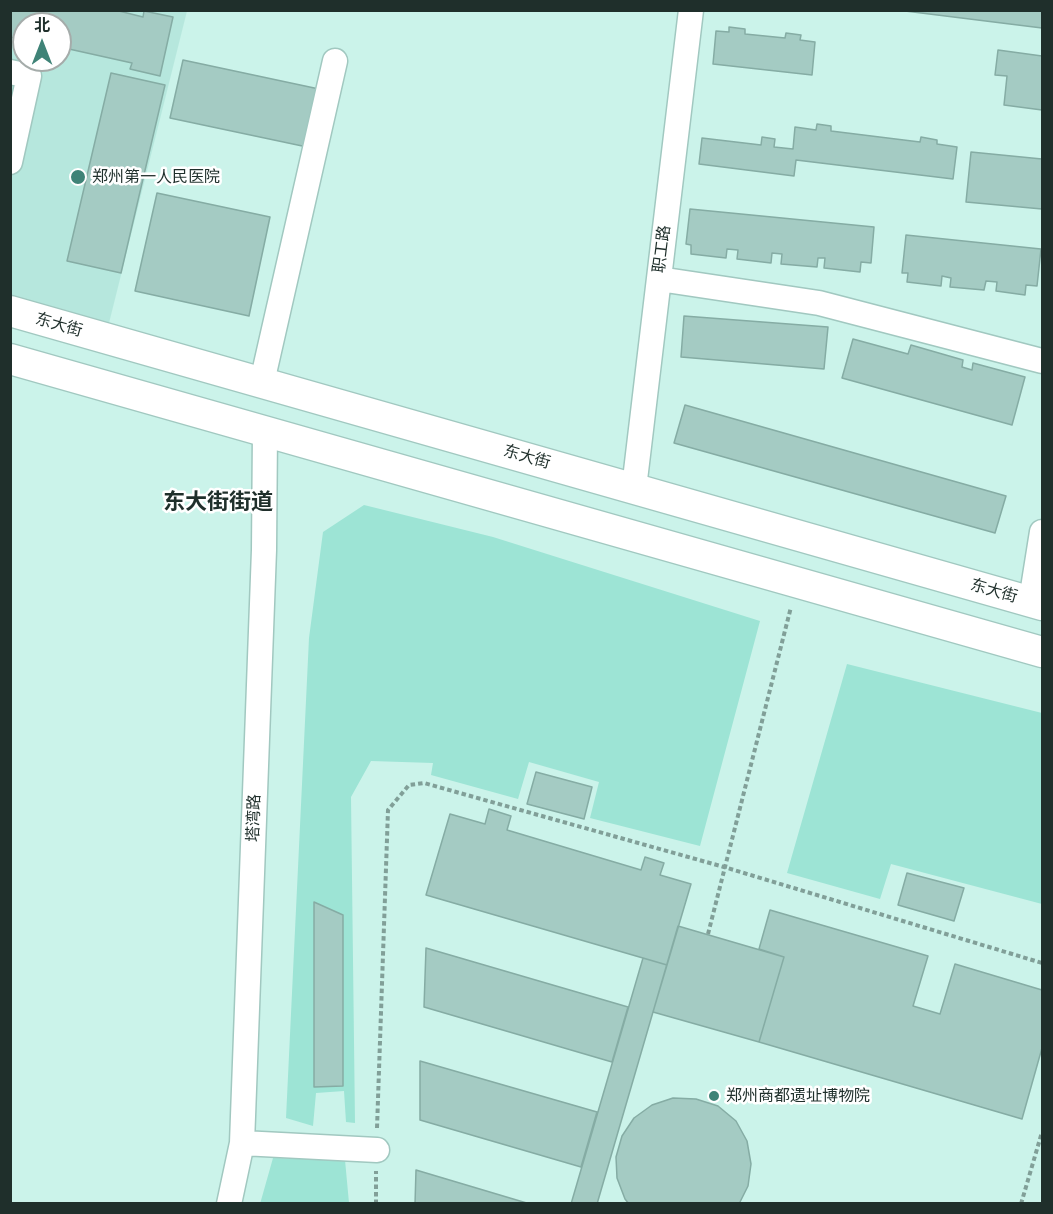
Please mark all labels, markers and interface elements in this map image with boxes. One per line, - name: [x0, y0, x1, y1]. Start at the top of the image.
- north arrow: [12, 12, 72, 72]
- text: 北: [34, 16, 50, 35]
- place label: 郑州第一人民医院: [92, 167, 220, 187]
- marker: 郑州第一人民医院: [69, 168, 87, 186]
- street label: 职工路: [650, 224, 674, 274]
- street label: 东大街: [33, 309, 85, 341]
- street label: 东大街: [501, 441, 553, 473]
- district label: 东大街街道: [163, 489, 273, 515]
- street label: 东大街: [968, 575, 1020, 607]
- street label: 塔湾路: [244, 794, 264, 842]
- place label: 郑州商都遗址博物院: [726, 1086, 870, 1106]
- marker: 郑州商都遗址博物院: [707, 1089, 721, 1103]

